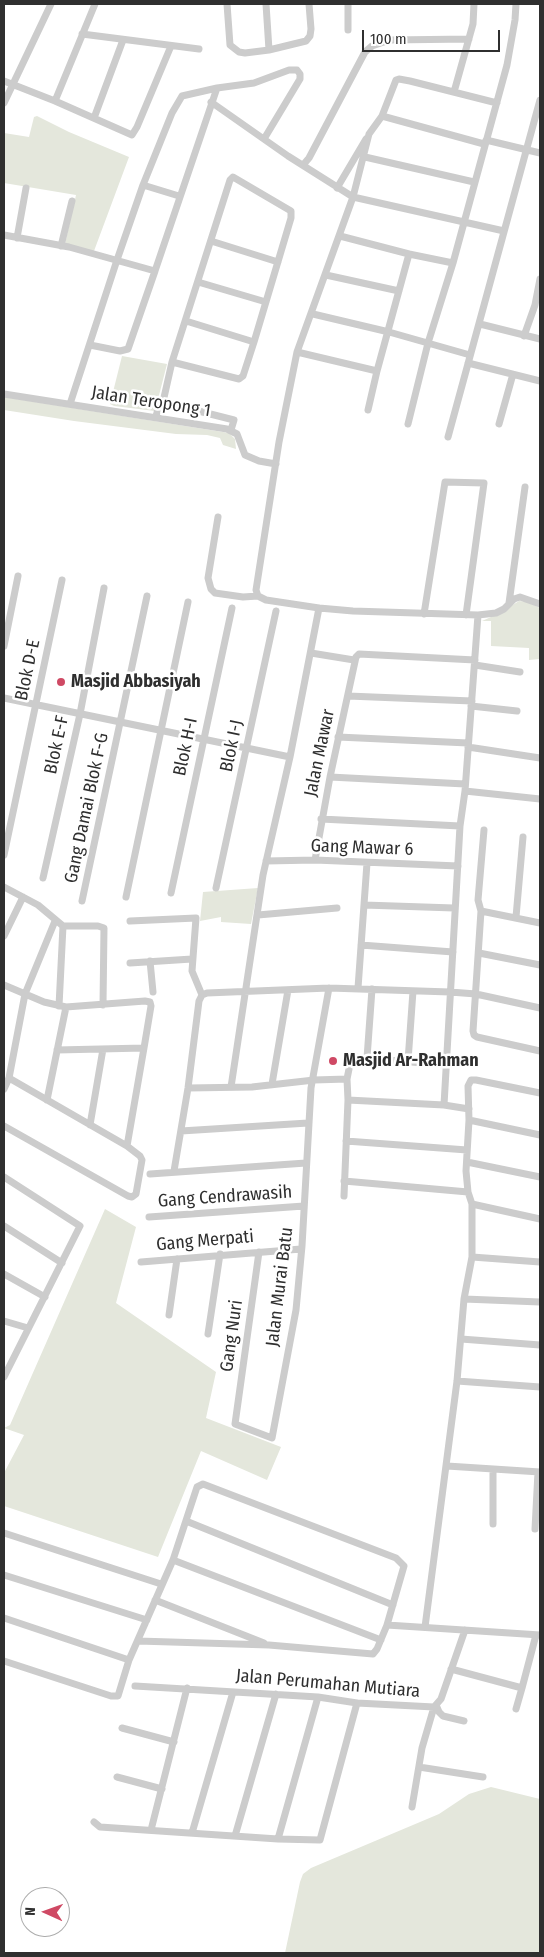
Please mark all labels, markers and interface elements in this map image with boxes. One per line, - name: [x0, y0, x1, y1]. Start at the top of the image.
- scale bar: [364, 20, 502, 52]
- text: 100 m: [370, 30, 407, 48]
- street label: Jalan Teropong 1: [90, 382, 212, 422]
- street label: Blok D-E: [11, 637, 45, 703]
- place label: Masjid Abbasiyah: [71, 671, 201, 693]
- marker: Masjid Abbasiyah: [55, 676, 67, 688]
- street label: Jalan Mawar: [300, 707, 340, 799]
- street label: Blok E-F: [40, 714, 74, 776]
- street label: Blok H-I: [169, 716, 203, 778]
- street label: Blok I-J: [216, 718, 248, 774]
- street label: Gang Damai Blok F-G: [61, 731, 113, 885]
- street label: Gang Mawar 6: [310, 835, 414, 861]
- place label: Masjid Ar-Rahman: [343, 1050, 479, 1072]
- marker: Masjid Ar-Rahman: [327, 1055, 339, 1067]
- street label: Gang Cendrawasih: [157, 1182, 293, 1212]
- street label: Gang Merpati: [155, 1226, 255, 1256]
- street label: Jalan Murai Batu: [262, 1226, 298, 1348]
- street label: Gang Nuri: [216, 1299, 248, 1373]
- street label: Jalan Perumahan Mutiara: [235, 1665, 421, 1703]
- north arrow: [20, 1887, 70, 1937]
- text: N: [22, 1907, 39, 1916]

